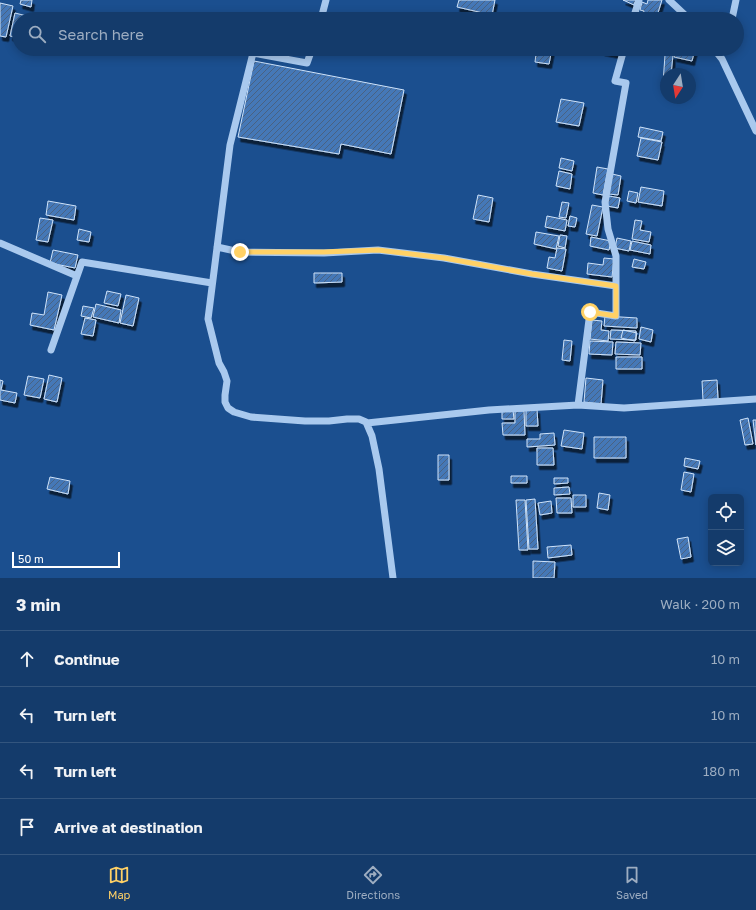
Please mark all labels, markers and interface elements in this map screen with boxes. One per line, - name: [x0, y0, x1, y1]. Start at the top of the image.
- search box: [12, 12, 744, 56]
- icon: search: [26, 23, 48, 45]
- text: Search here: [58, 25, 144, 43]
- north arrow: [660, 68, 696, 104]
- route end: [231, 243, 249, 261]
- route start: [581, 303, 599, 321]
- map controls: [708, 494, 744, 566]
- button: locate: [708, 494, 744, 530]
- button: layers: [708, 530, 744, 566]
- scale bar: [12, 550, 120, 569]
- text: 50 m: [18, 552, 44, 565]
- text: 3 min: [16, 594, 60, 615]
- text: Walk · 200 m: [660, 596, 740, 612]
- icon: ahead: [16, 648, 38, 670]
- text: Continue: [54, 650, 120, 668]
- text: 10 m: [711, 651, 740, 667]
- icon: left: [16, 704, 38, 726]
- text: Turn left: [54, 706, 116, 724]
- text: 10 m: [711, 707, 740, 723]
- icon: left: [16, 760, 38, 782]
- text: Turn left: [54, 762, 116, 780]
- text: 180 m: [703, 763, 740, 779]
- icon: arrive: [16, 816, 38, 838]
- text: Arrive at destination: [54, 818, 203, 836]
- tab: Map: [108, 864, 130, 901]
- tab: Directions: [346, 864, 400, 901]
- tab: Saved: [616, 864, 648, 901]

